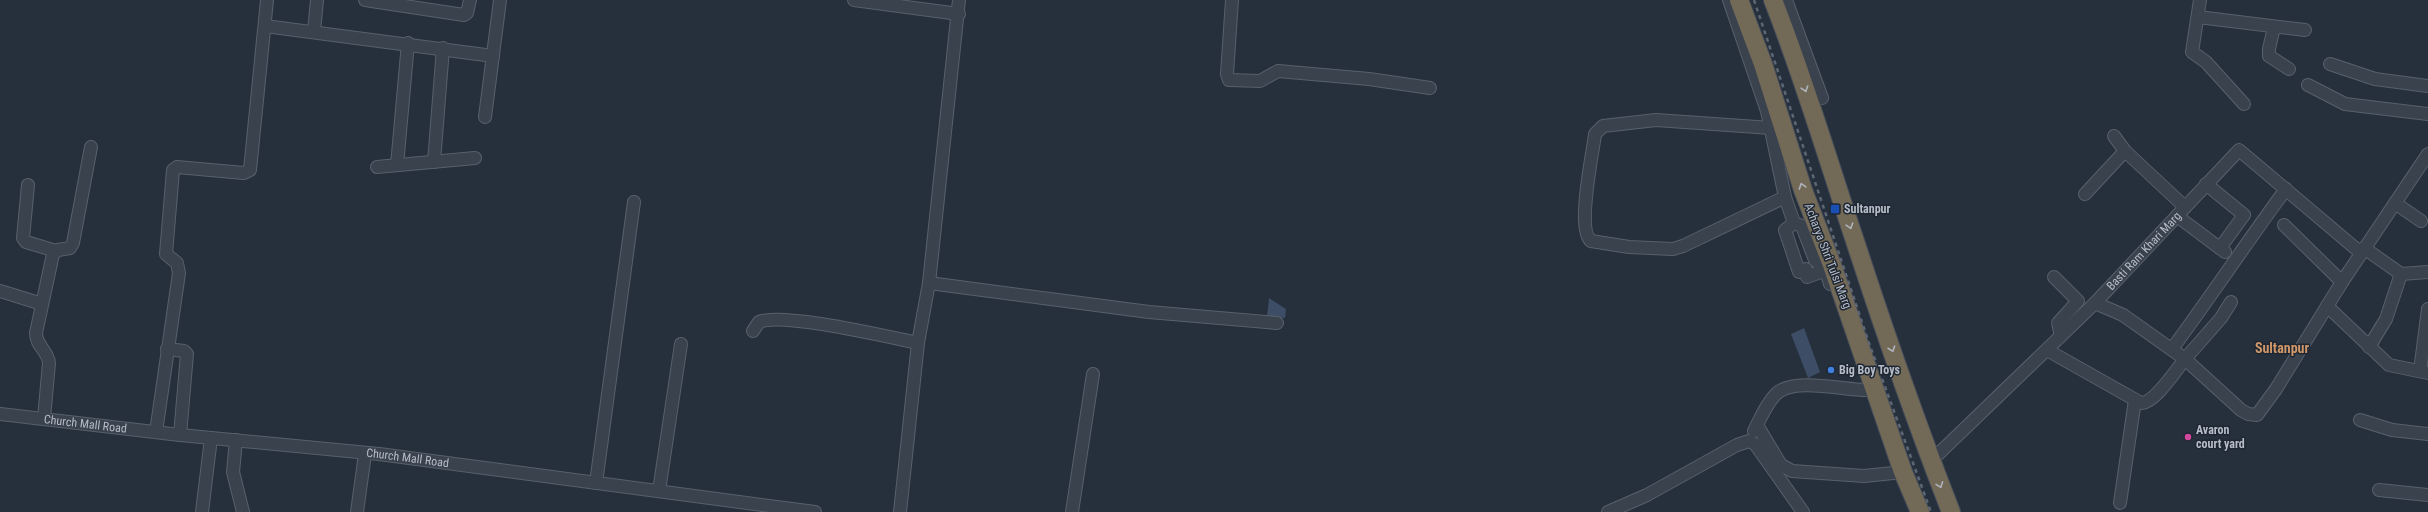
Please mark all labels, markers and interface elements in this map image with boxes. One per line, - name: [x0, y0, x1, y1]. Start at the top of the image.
- one-way arrow: [1801, 86, 1809, 93]
- one-way arrow: [1798, 182, 1806, 189]
- street label: Acharya Shri Tulsi Marg: [1801, 201, 1855, 311]
- place label: Sultanpur: [1844, 202, 1890, 216]
- marker: Sultanpur: [1829, 203, 1841, 215]
- street label: Basti Ram Khari Marg: [2104, 209, 2184, 293]
- one-way arrow: [1845, 223, 1854, 230]
- district label: Sultanpur: [2255, 340, 2309, 356]
- one-way arrow: [1887, 346, 1895, 353]
- place label: Big Boy Toys: [1839, 363, 1900, 377]
- marker: Big Boy Toys: [1826, 365, 1836, 375]
- street label: Church Mall Road: [43, 412, 128, 436]
- place label: Avaron court yard: [2196, 423, 2245, 451]
- marker: Avaron court yard: [2183, 432, 2193, 442]
- street label: Church Mall Road: [366, 446, 450, 470]
- one-way arrow: [1936, 481, 1944, 488]

